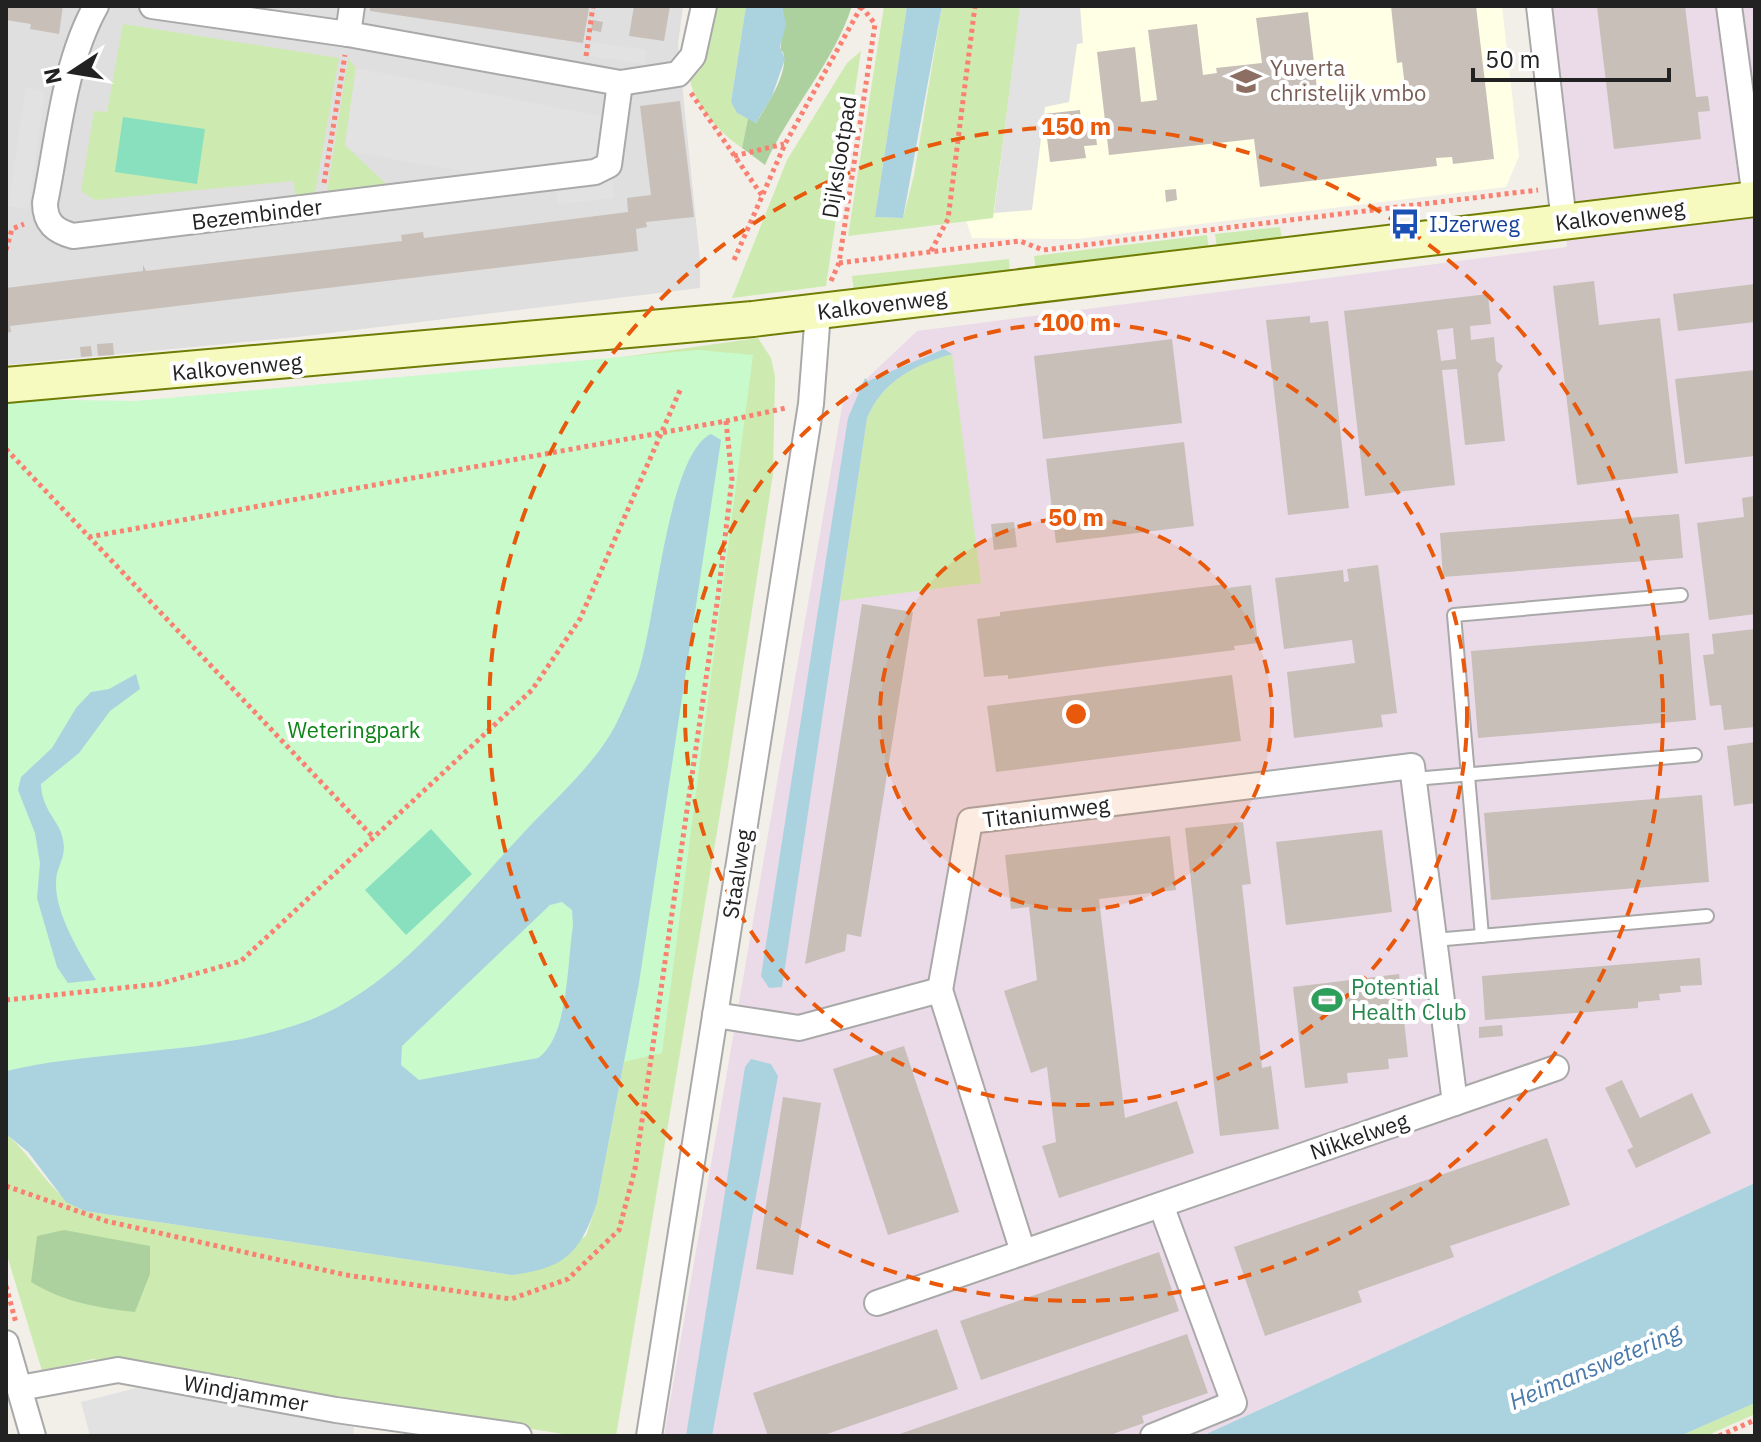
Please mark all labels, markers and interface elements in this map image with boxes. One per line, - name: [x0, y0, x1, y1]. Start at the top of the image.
- north arrow: [32, 32, 112, 112]
- scale bar: [1473, 32, 1669, 82]
- text: 50 m: [1485, 43, 1540, 75]
- place label: Yuverta christelijk vmbo: [1270, 53, 1426, 107]
- school or university icon: Yuverta christelijk vmbo: [1229, 64, 1263, 98]
- text: N: [36, 65, 68, 87]
- street label: Dijkslootpad: [815, 94, 862, 220]
- text: 150 m: [1041, 110, 1111, 142]
- street label: Bezembinder: [190, 191, 324, 236]
- street label: Kalkovenweg: [1554, 192, 1687, 237]
- bus stop icon: IJzerweg: [1388, 207, 1422, 241]
- place label: IJzerweg: [1429, 209, 1520, 238]
- street label: Kalkovenweg: [816, 281, 949, 326]
- text: 100 m: [1041, 306, 1111, 338]
- street label: Kalkovenweg: [171, 346, 304, 387]
- text: 50 m: [1048, 501, 1104, 533]
- centre of rings: [1062, 700, 1090, 728]
- park label: Weteringpark: [288, 715, 421, 744]
- street label: Titaniumweg: [981, 789, 1111, 834]
- street label: Staalweg: [715, 827, 758, 921]
- place label: Potential Health Club: [1351, 972, 1467, 1026]
- sports icon: Potential Health Club: [1310, 983, 1344, 1017]
- street label: Nikkelweg: [1306, 1105, 1412, 1166]
- water label: Heimanswetering: [1504, 1315, 1687, 1417]
- street label: Windjammer: [181, 1367, 311, 1418]

